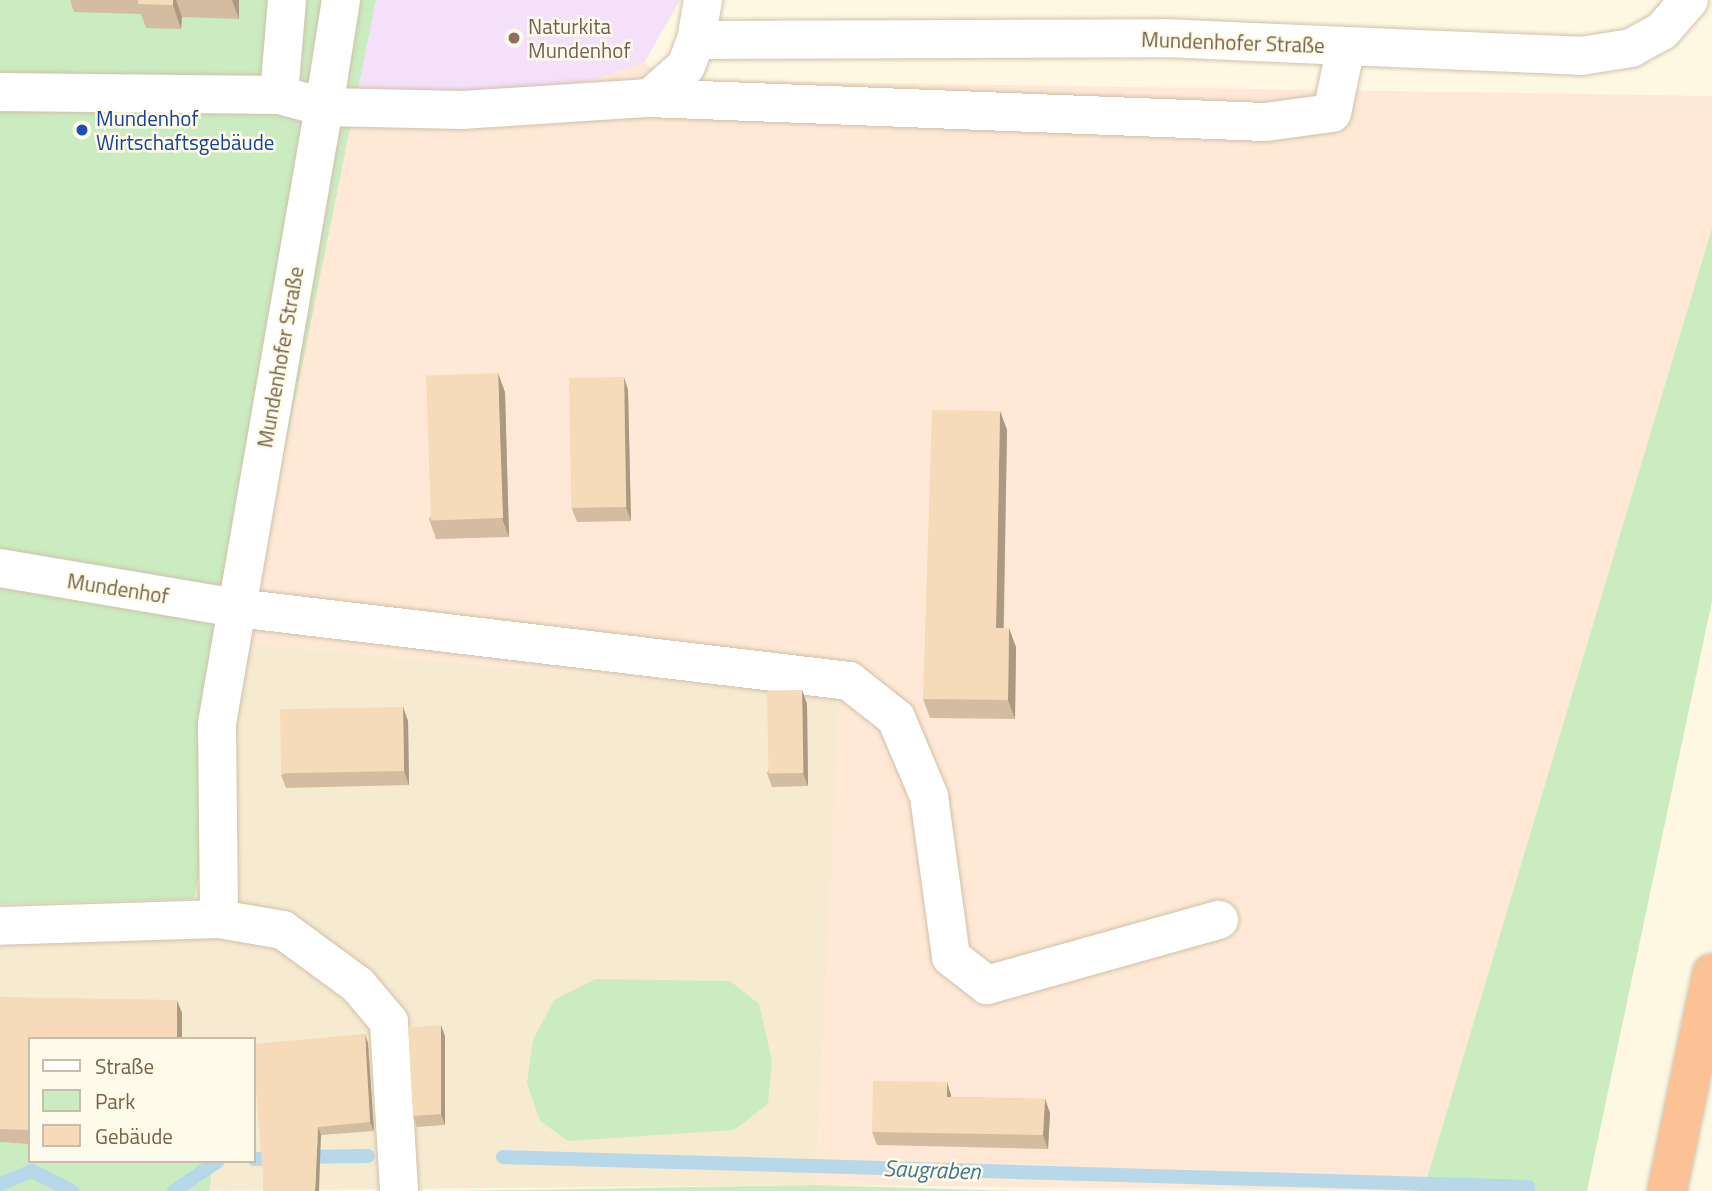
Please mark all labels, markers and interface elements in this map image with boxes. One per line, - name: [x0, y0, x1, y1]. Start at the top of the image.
- place label: Naturkita Mundenhof: [528, 13, 630, 63]
- street label: Mundenhofer Straße: [1141, 26, 1325, 58]
- marker: Naturkita Mundenhof: [506, 30, 522, 46]
- place label: Mundenhof Wirtschaftsgebäude: [96, 105, 274, 155]
- marker: Mundenhof Wirtschaftsgebäude: [74, 122, 90, 138]
- street label: Mundenhofer Straße: [252, 264, 308, 450]
- street label: Mundenhof: [65, 568, 171, 608]
- legend: [28, 1037, 256, 1163]
- text: Straße: [95, 1050, 154, 1082]
- text: Park: [95, 1085, 135, 1117]
- text: Gebäude: [95, 1120, 173, 1152]
- water label: Saugraben: [883, 1155, 981, 1185]

